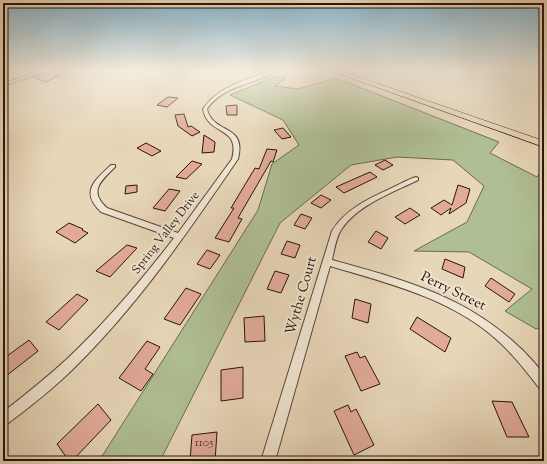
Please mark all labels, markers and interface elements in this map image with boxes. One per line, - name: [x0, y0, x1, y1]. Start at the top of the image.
- street label: Spring Valley Drive: [128, 187, 204, 278]
- street label: Wythe Court: [281, 254, 323, 338]
- street label: Perry Street: [417, 268, 489, 317]
- house number: 1105: [195, 434, 213, 452]

